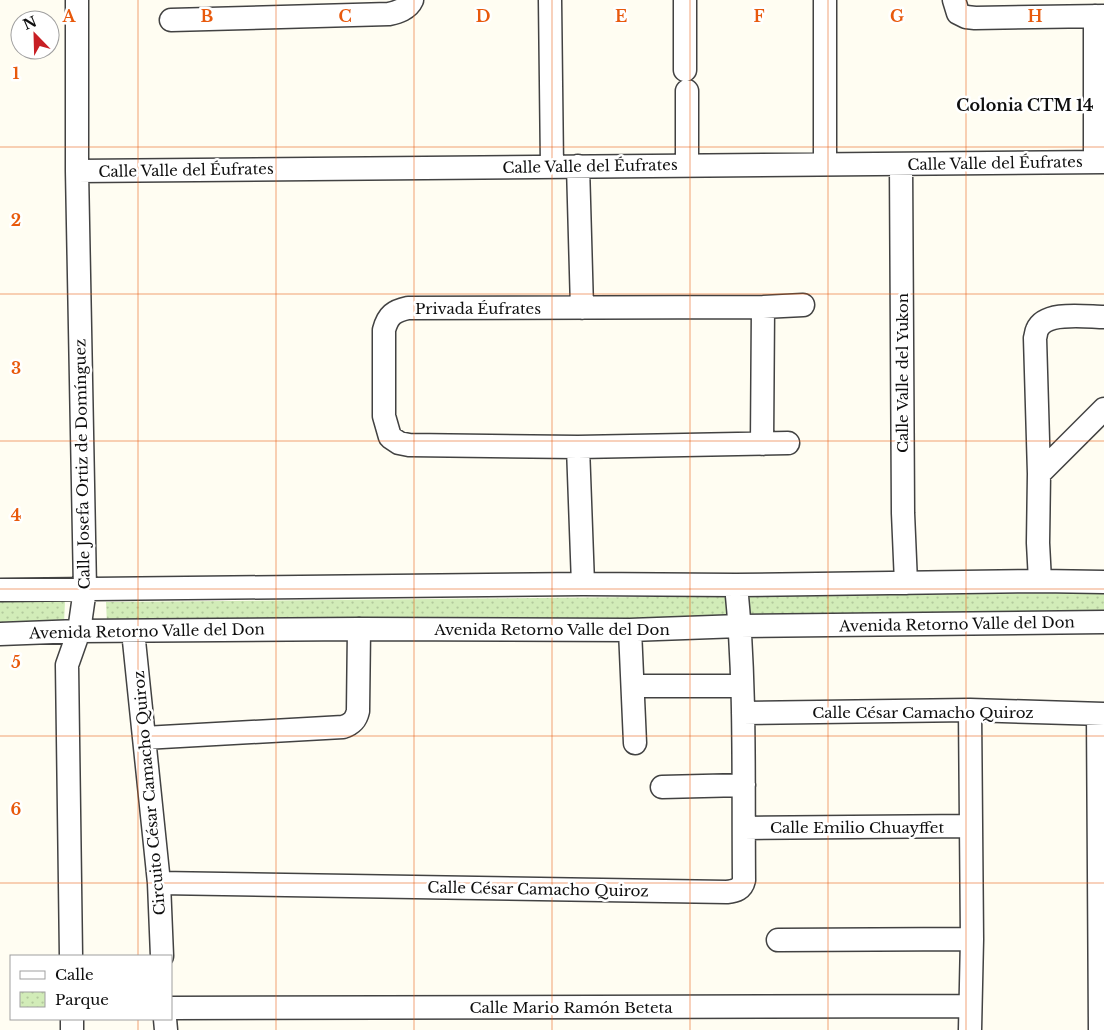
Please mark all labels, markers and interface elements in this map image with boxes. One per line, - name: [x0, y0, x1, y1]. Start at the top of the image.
- text: A: [62, 6, 77, 26]
- text: B: [201, 6, 214, 26]
- text: C: [338, 6, 352, 26]
- text: D: [476, 6, 490, 26]
- text: E: [615, 6, 627, 26]
- text: F: [753, 6, 765, 26]
- text: G: [890, 6, 904, 26]
- text: H: [1027, 6, 1043, 26]
- north arrow: [10, 10, 60, 60]
- text: N: [20, 12, 39, 34]
- text: 1: [13, 63, 20, 83]
- district label: Colonia CTM 14: [956, 95, 1094, 115]
- street label: Calle Valle del Éufrates: [907, 152, 1083, 174]
- street label: Calle Valle del Éufrates: [502, 155, 678, 177]
- street label: Calle Valle del Éufrates: [98, 159, 274, 181]
- text: 2: [11, 210, 21, 230]
- street label: Calle Valle del Yukon: [893, 293, 912, 453]
- street label: Privada Éufrates: [415, 299, 541, 318]
- street label: Calle Josefa Ortiz de Domínguez: [70, 338, 94, 590]
- text: 3: [11, 358, 21, 378]
- text: 4: [11, 505, 21, 525]
- street label: Avenida Retorno Valle del Don: [838, 612, 1075, 636]
- street label: Avenida Retorno Valle del Don: [28, 619, 265, 643]
- street label: Avenida Retorno Valle del Don: [433, 620, 670, 639]
- text: 5: [11, 652, 21, 672]
- street label: Circuito César Camacho Quiroz: [129, 670, 169, 916]
- street label: Calle César Camacho Quiroz: [812, 703, 1034, 722]
- text: 6: [11, 799, 22, 819]
- street label: Calle Emilio Chuayffet: [770, 818, 944, 837]
- street label: Calle César Camacho Quiroz: [427, 878, 649, 900]
- legend: [10, 955, 172, 1020]
- text: Calle: [55, 965, 94, 984]
- text: Parque: [55, 990, 109, 1009]
- street label: Calle Mario Ramón Beteta: [469, 998, 673, 1017]

